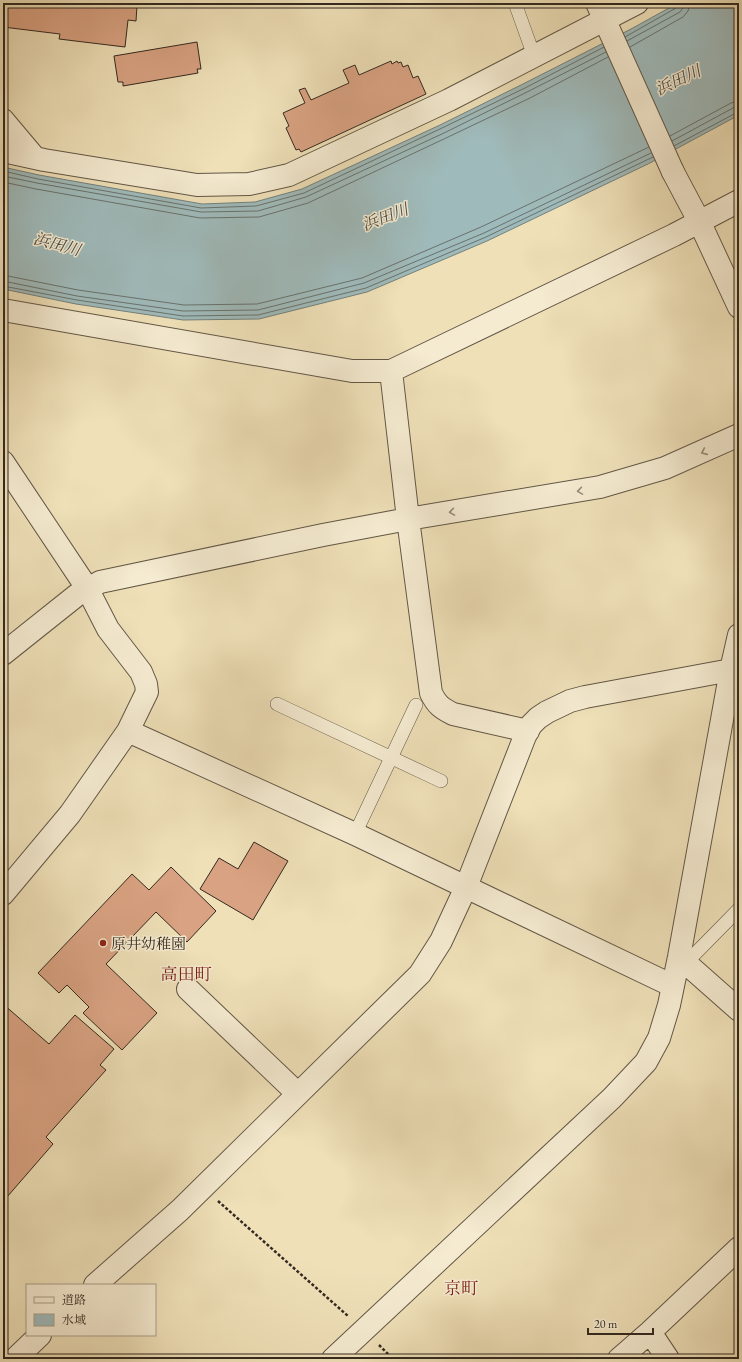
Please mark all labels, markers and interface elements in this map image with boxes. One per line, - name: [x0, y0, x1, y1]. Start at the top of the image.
- water label: 浜田川: [652, 59, 706, 100]
- water label: 浜田川: [359, 198, 413, 235]
- water label: 浜田川: [31, 228, 85, 261]
- one-way arrow: [700, 447, 707, 455]
- one-way arrow: [577, 486, 583, 495]
- one-way arrow: [449, 507, 455, 516]
- place label: 原井幼稚園: [111, 934, 186, 953]
- marker: 原井幼稚園: [98, 938, 108, 948]
- district label: 高田町: [161, 963, 212, 985]
- district label: 京町: [444, 1277, 478, 1299]
- legend: [26, 1284, 156, 1336]
- text: 道路: [62, 1292, 86, 1308]
- scale bar: [588, 1310, 653, 1336]
- text: 水域: [62, 1312, 86, 1328]
- text: 20 m: [594, 1316, 618, 1332]

